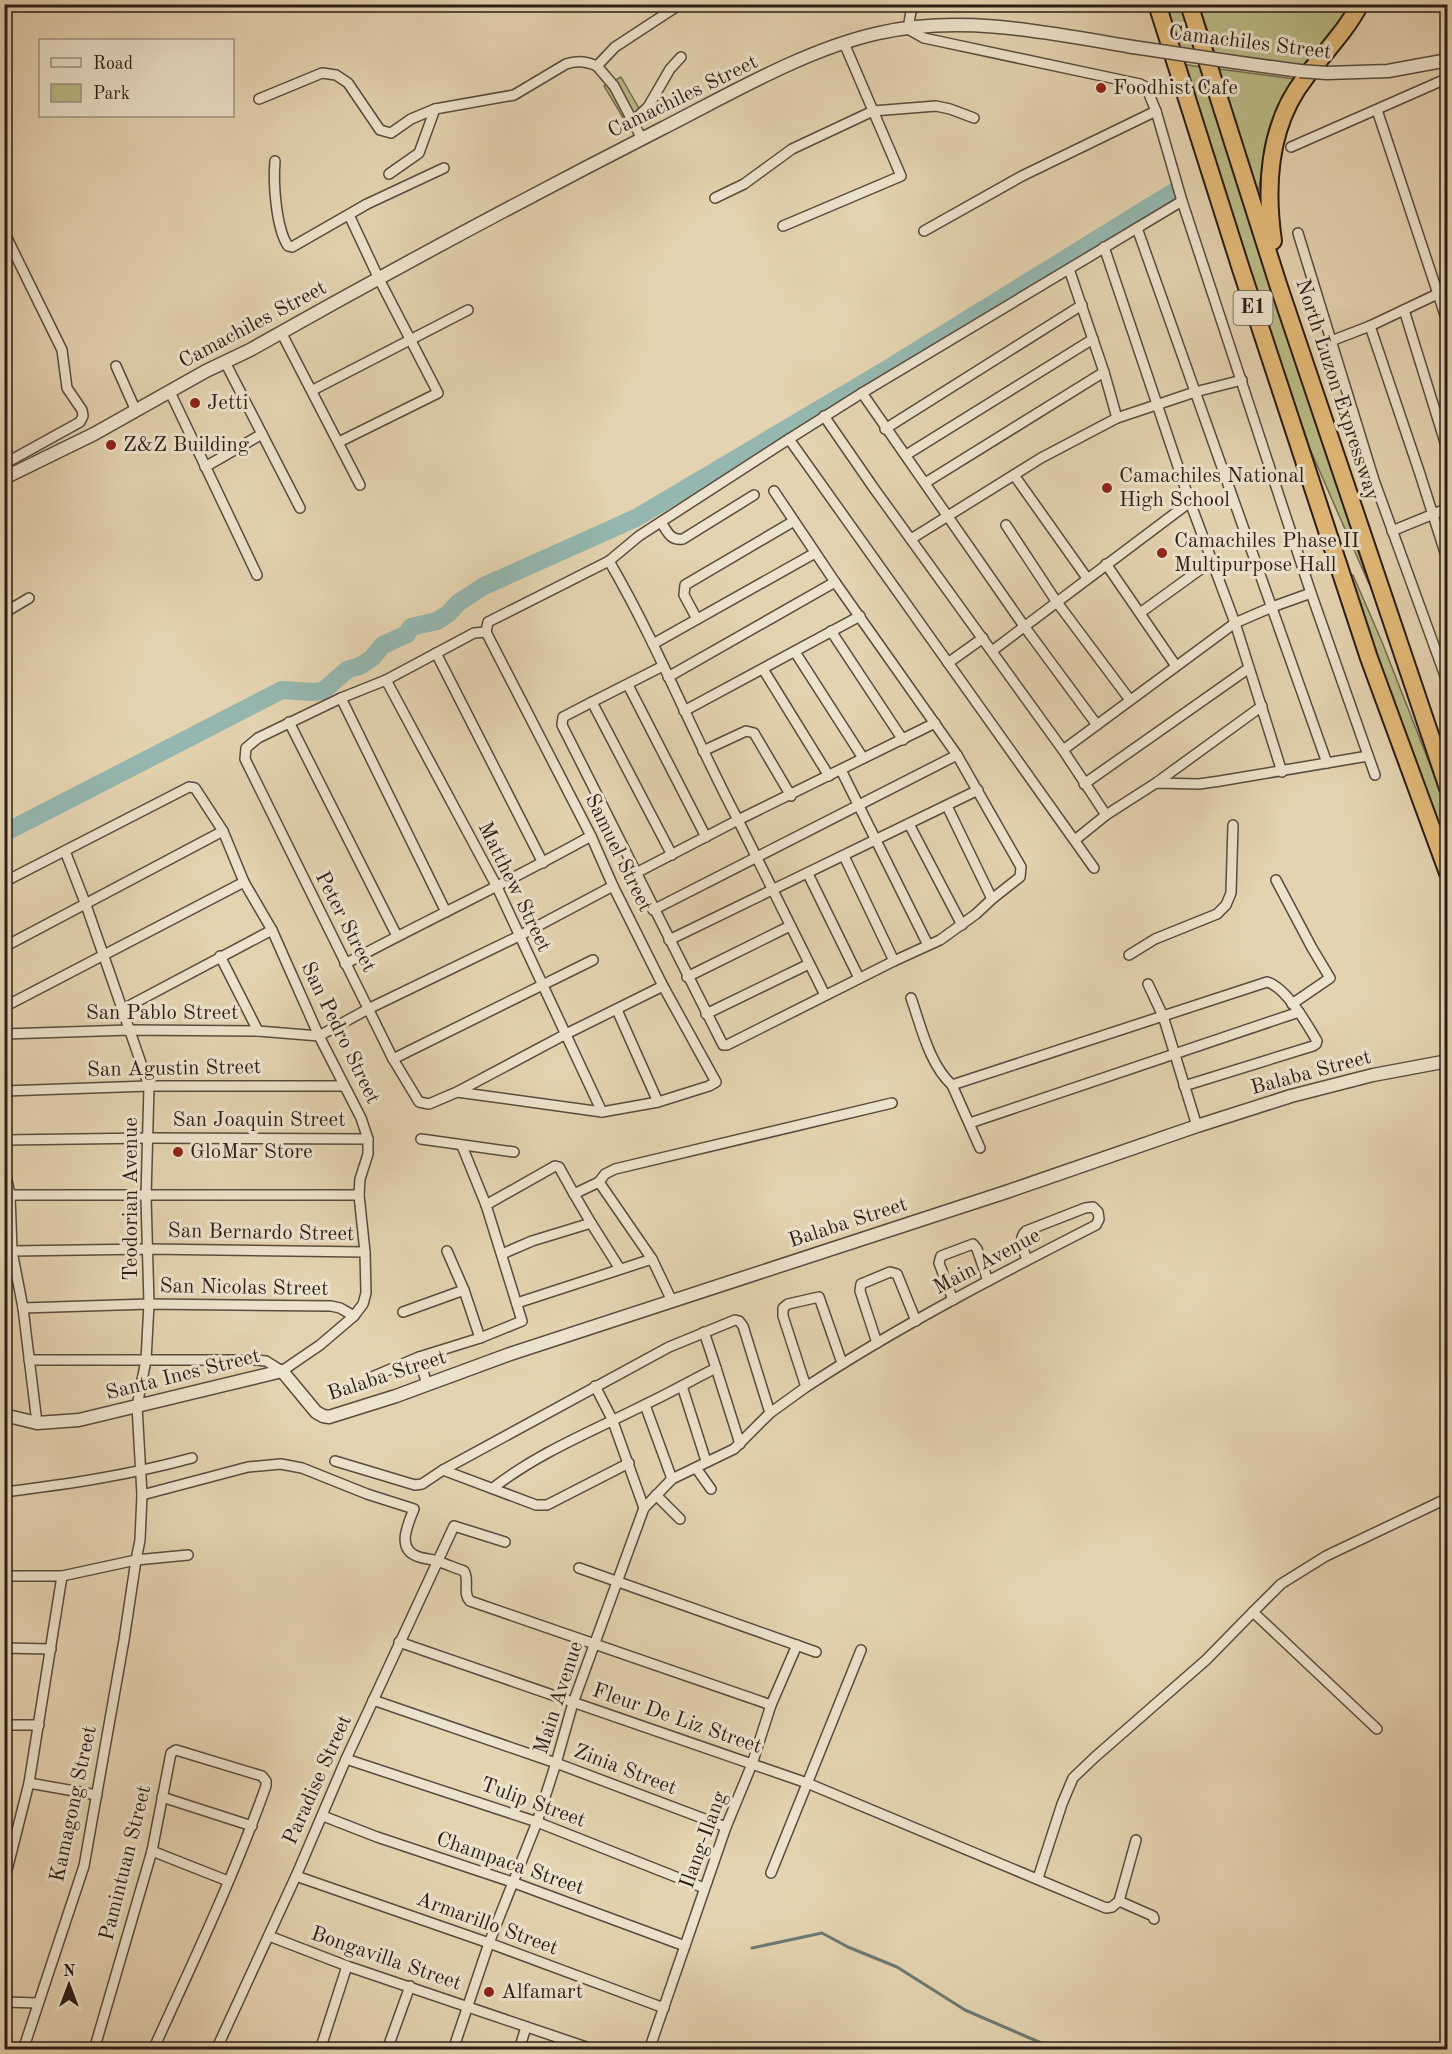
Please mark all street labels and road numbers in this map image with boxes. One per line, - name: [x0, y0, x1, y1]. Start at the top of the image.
- street label: Camachiles Street: [1167, 23, 1333, 63]
- street label: Camachiles Street: [605, 52, 761, 142]
- street label: Camachiles Street: [176, 277, 330, 373]
- street label: North Luzon Expressway: [1291, 277, 1383, 503]
- road number: E1: [1234, 291, 1272, 325]
- street label: Samuel Street: [580, 791, 656, 915]
- street label: Matthew Street: [474, 819, 554, 955]
- street label: Peter Street: [311, 868, 379, 976]
- street label: San Pedro Street: [297, 959, 383, 1107]
- street label: San Pablo Street: [86, 1003, 238, 1024]
- street label: Balaba Street: [1249, 1047, 1373, 1099]
- street label: San Agustin Street: [87, 1057, 261, 1081]
- street label: San Joaquin Street: [172, 1110, 346, 1131]
- street label: Teodorian Avenue: [121, 1117, 142, 1281]
- street label: Balaba Street: [786, 1194, 910, 1252]
- street label: San Bernardo Street: [168, 1221, 354, 1245]
- street label: Main Avenue: [930, 1225, 1044, 1299]
- street label: San Nicolas Street: [159, 1276, 329, 1300]
- street label: Santa Ines Street: [104, 1346, 262, 1404]
- street label: Balaba Street: [325, 1347, 449, 1405]
- street label: Main Avenue: [531, 1639, 587, 1757]
- street label: Fleur De Liz Street: [590, 1680, 764, 1758]
- street label: Paradise Street: [280, 1712, 356, 1848]
- street label: Kamagong Street: [47, 1724, 101, 1884]
- street label: Zinia Street: [571, 1741, 679, 1799]
- street label: Tulip Street: [478, 1774, 588, 1832]
- street label: Pamintuan Street: [97, 1783, 155, 1943]
- street label: Ilang-Ilang: [677, 1788, 731, 1891]
- street label: Champaca Street: [433, 1829, 587, 1899]
- street label: Armarillo Street: [413, 1889, 561, 1959]
- street label: Bongavilla Street: [308, 1923, 464, 1995]

